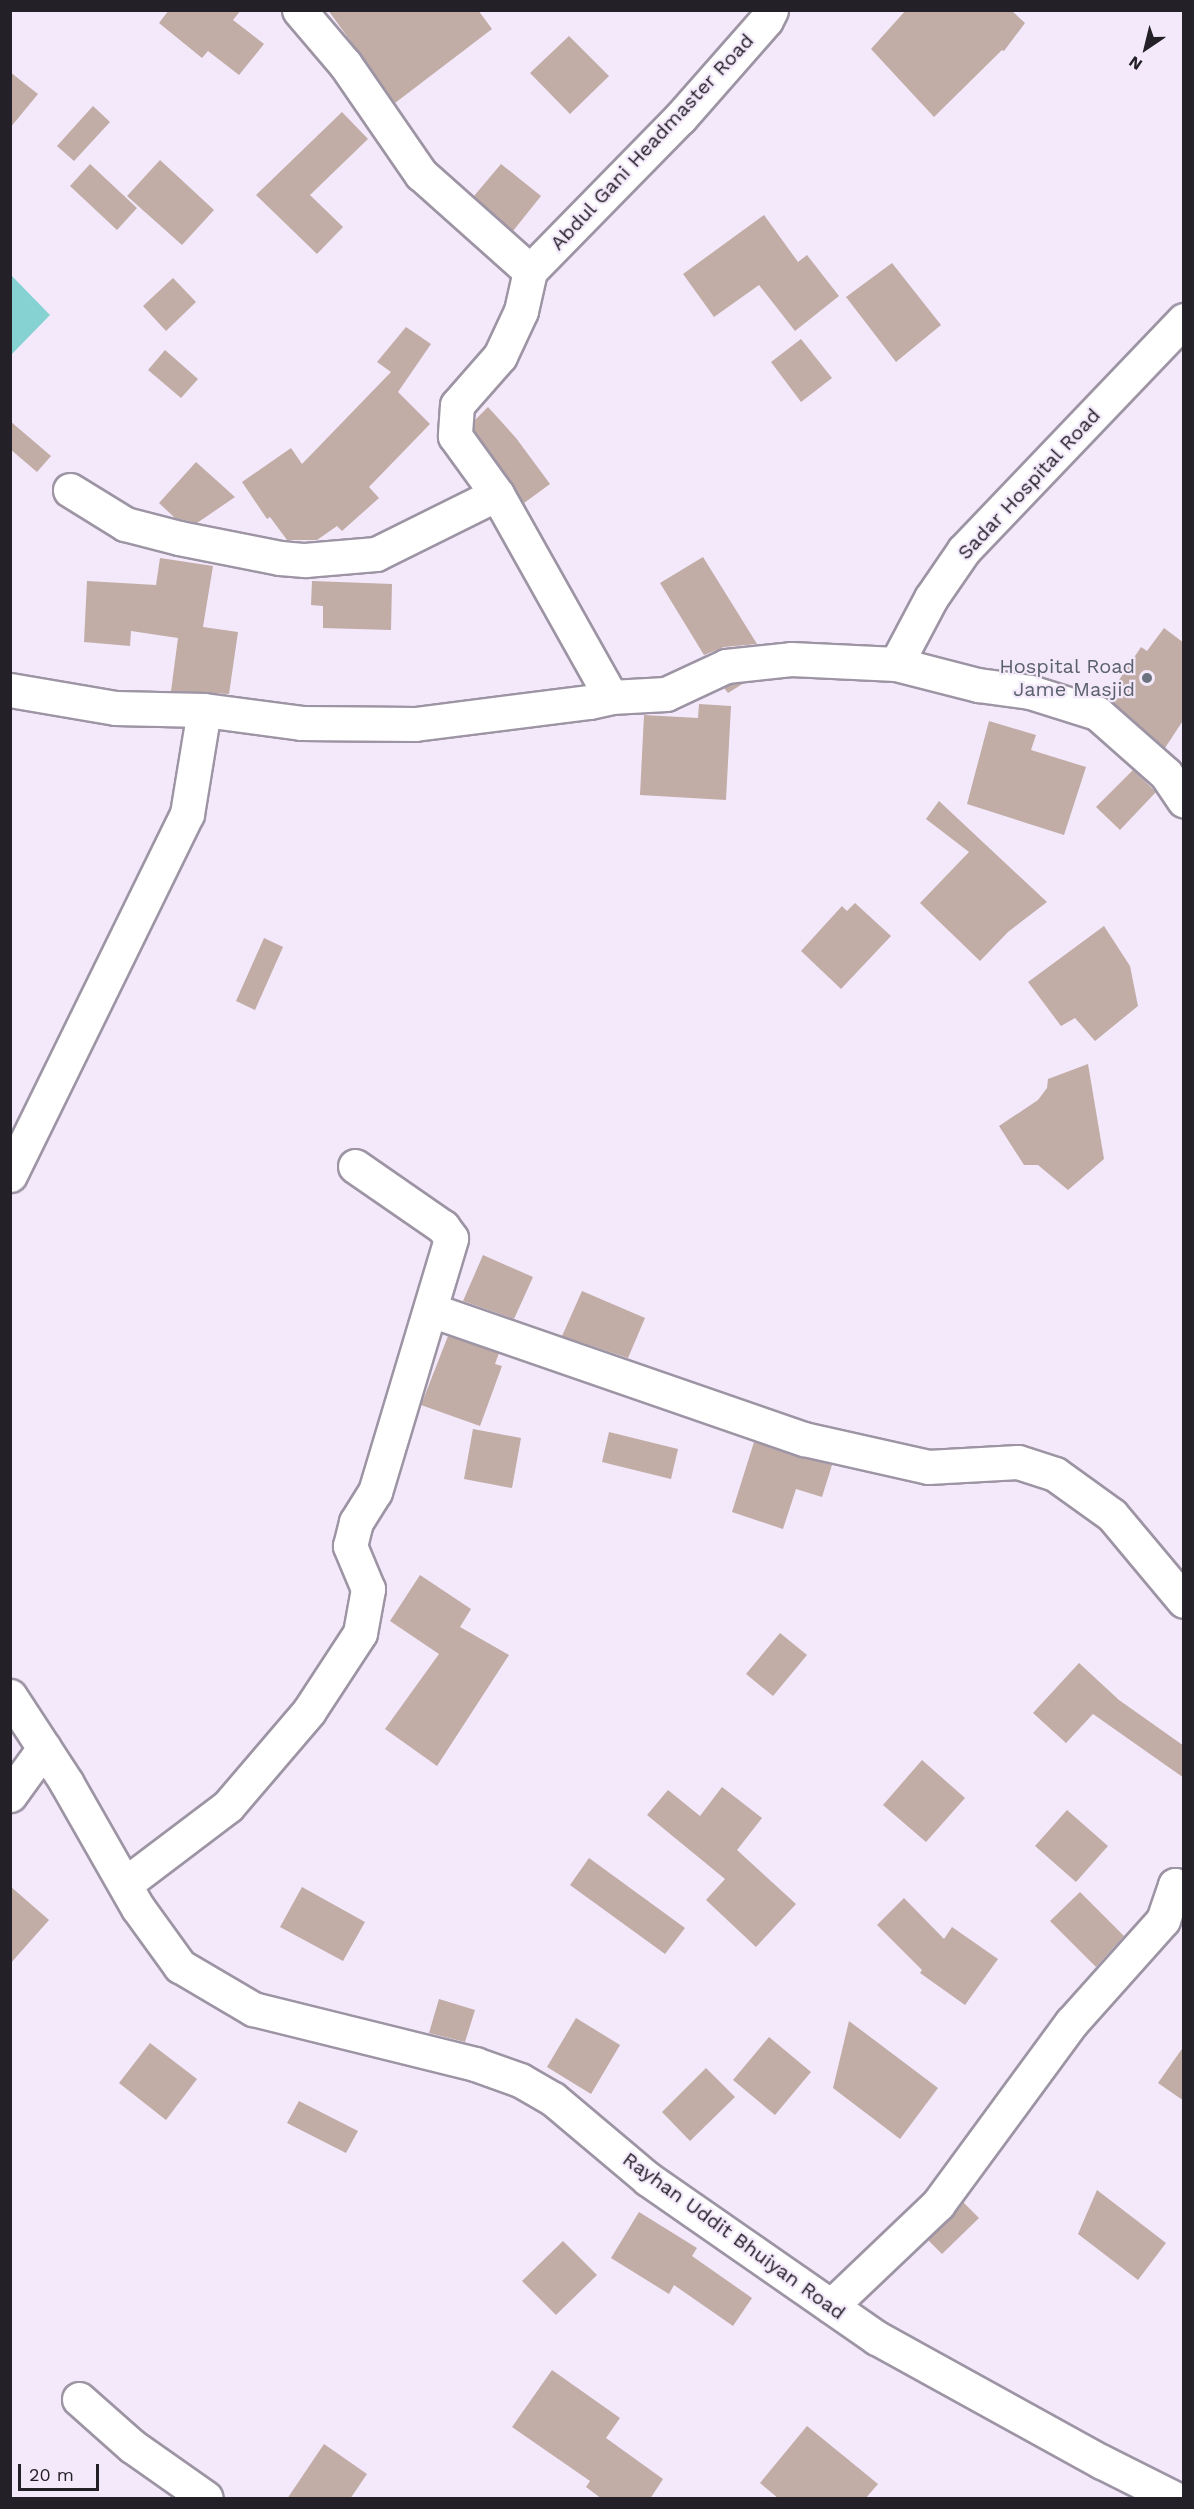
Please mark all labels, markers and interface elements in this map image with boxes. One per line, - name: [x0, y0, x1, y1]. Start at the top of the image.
- north arrow: [1116, 18, 1176, 78]
- street label: Abdul Gani Headmaster Road: [545, 28, 759, 256]
- text: N: [1125, 52, 1146, 74]
- street label: Sadar Hospital Road: [952, 403, 1106, 565]
- place label: Hospital Road Jame Masjid: [999, 654, 1135, 701]
- marker: Hospital Road Jame Masjid: [1140, 671, 1154, 685]
- street label: Rayhan Uddit Bhuiyan Road: [618, 2147, 850, 2325]
- scale bar: [21, 2452, 102, 2490]
- text: 20 m: [29, 2464, 74, 2485]

